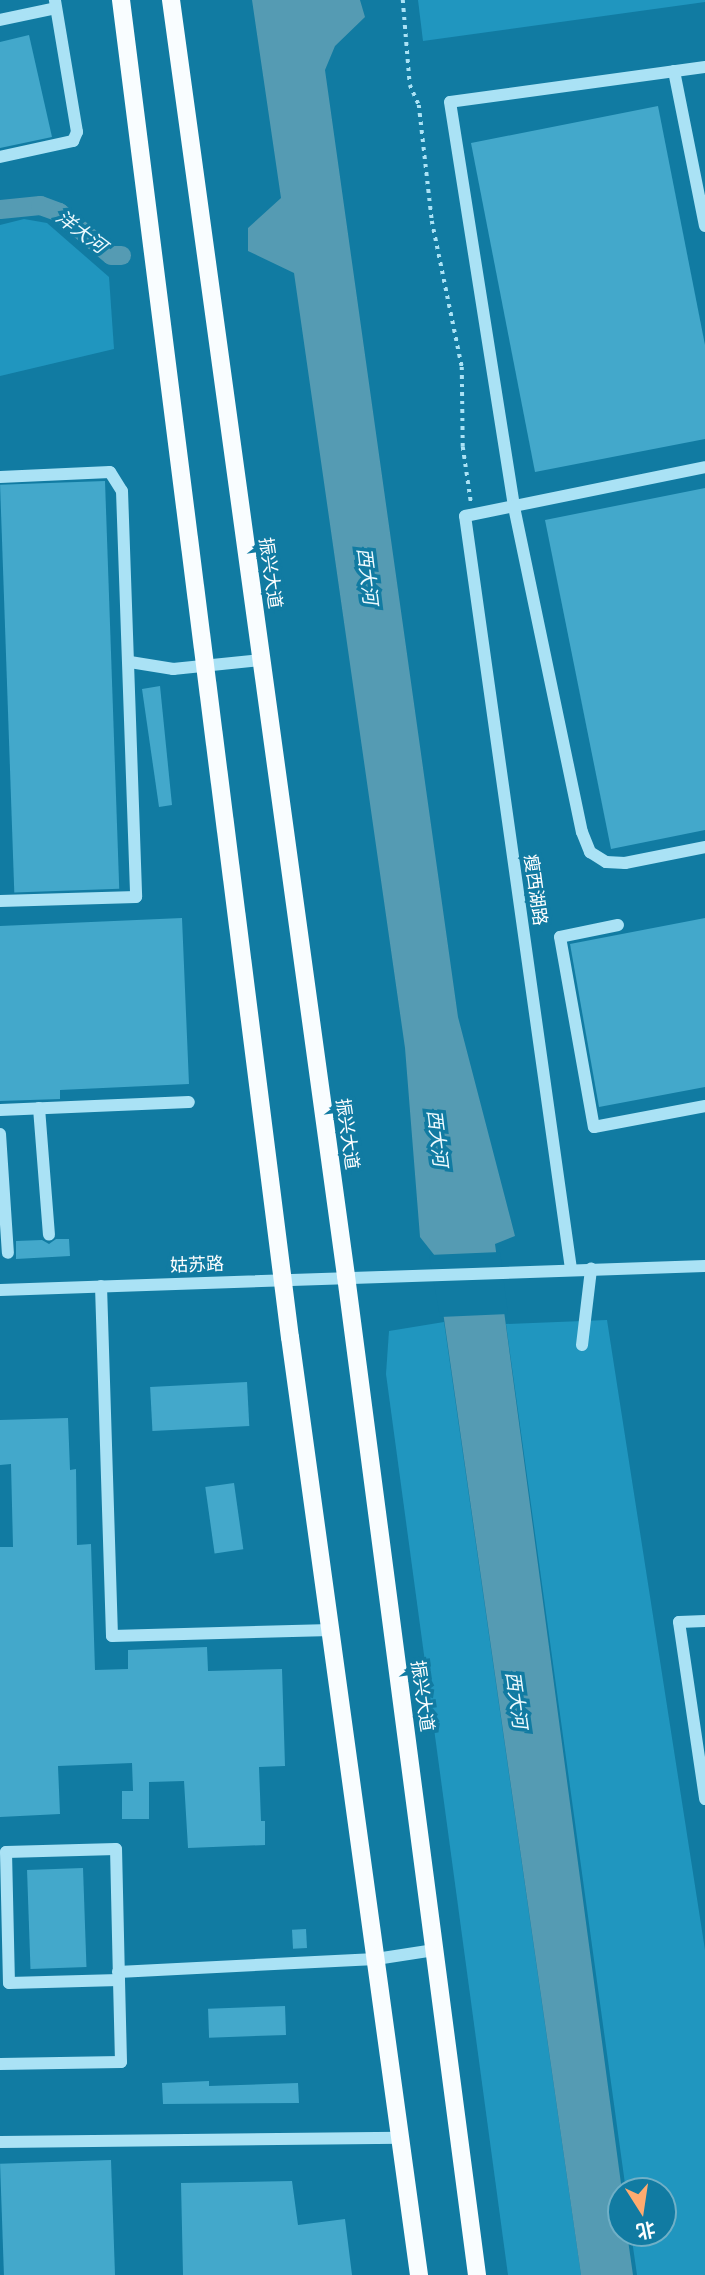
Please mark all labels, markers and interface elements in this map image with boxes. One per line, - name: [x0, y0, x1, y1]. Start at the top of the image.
- water label: 洋大河: [51, 206, 111, 258]
- street label: 振兴大道: [254, 536, 286, 610]
- water label: 西大河: [352, 546, 382, 606]
- street label: 瘦西湖路: [519, 853, 551, 927]
- street label: 振兴大道: [331, 1097, 363, 1171]
- water label: 西大河: [422, 1108, 452, 1168]
- street label: 姑苏路: [170, 1253, 224, 1277]
- street label: 振兴大道: [406, 1659, 438, 1733]
- water label: 西大河: [501, 1670, 531, 1730]
- north arrow: [607, 2177, 677, 2247]
- text: 北: [634, 2216, 658, 2245]

